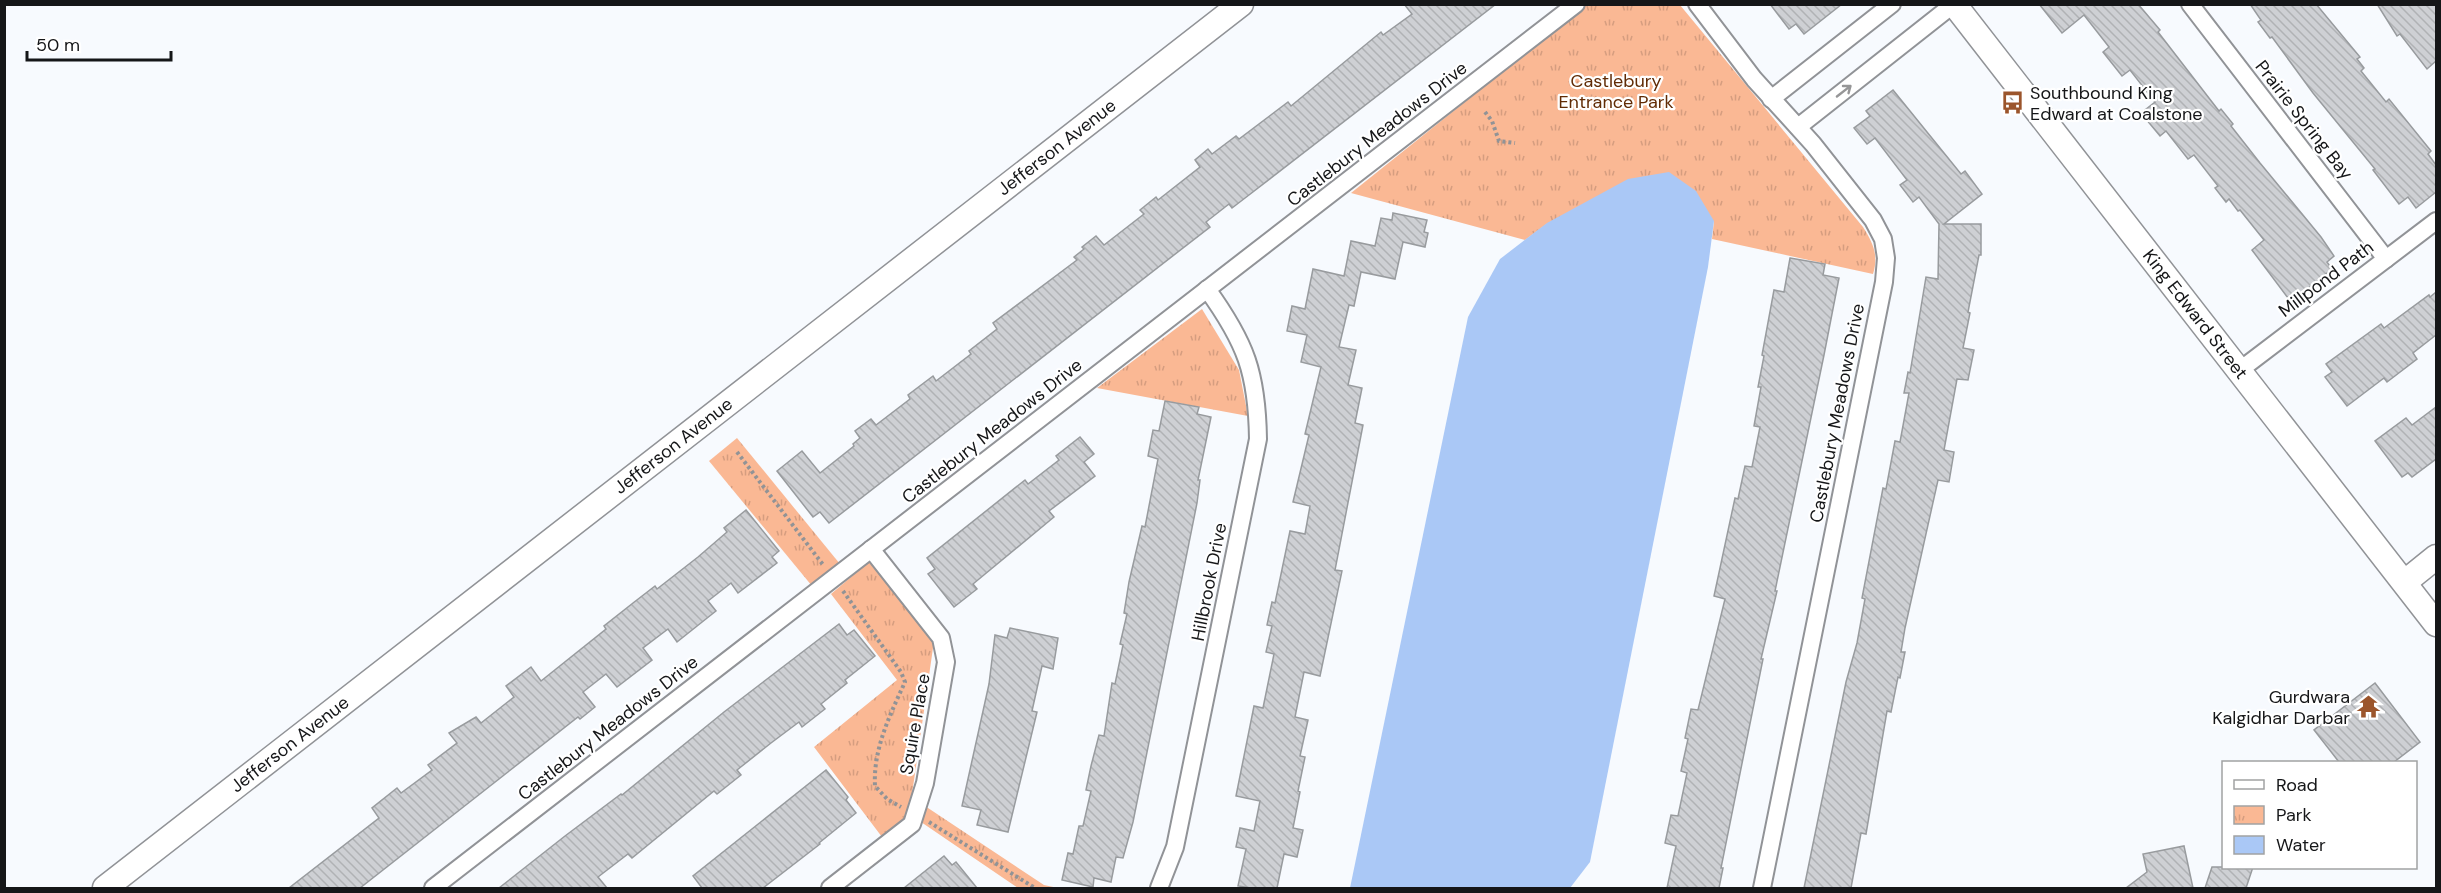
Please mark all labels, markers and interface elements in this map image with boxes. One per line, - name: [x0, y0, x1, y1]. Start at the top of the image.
- scale bar: [27, 24, 171, 62]
- text: 50 m: [36, 33, 80, 57]
- street label: Prairie Spring Bay: [2250, 55, 2358, 185]
- street label: Castlebury Meadows Drive: [1282, 56, 1472, 212]
- park label: Castlebury Entrance Park: [1558, 69, 1674, 114]
- place label: Southbound King Edward at Coalstone: [2030, 81, 2203, 126]
- one-way arrow: [1836, 85, 1852, 98]
- bus stop icon: Southbound King Edward at Coalstone: [1999, 90, 2025, 116]
- street label: Jefferson Avenue: [993, 94, 1121, 201]
- street label: Millpond Path: [2274, 235, 2378, 323]
- street label: King Edward Street: [2137, 244, 2253, 384]
- street label: Castlebury Meadows Drive: [1804, 301, 1870, 525]
- street label: Castlebury Meadows Drive: [897, 353, 1087, 509]
- street label: Jefferson Avenue: [609, 392, 737, 500]
- street label: Hillbrook Drive: [1186, 521, 1232, 643]
- street label: Castlebury Meadows Drive: [513, 650, 703, 806]
- street label: Squire Place: [894, 671, 936, 777]
- place label: Gurdwara Kalgidhar Darbar: [2212, 685, 2350, 730]
- street label: Jefferson Avenue: [225, 691, 354, 798]
- temple icon: Gurdwara Kalgidhar Darbar: [2355, 694, 2381, 720]
- legend: [2222, 761, 2417, 869]
- text: Road: [2276, 773, 2318, 797]
- text: Park: [2276, 803, 2312, 827]
- text: Water: [2276, 833, 2326, 857]

